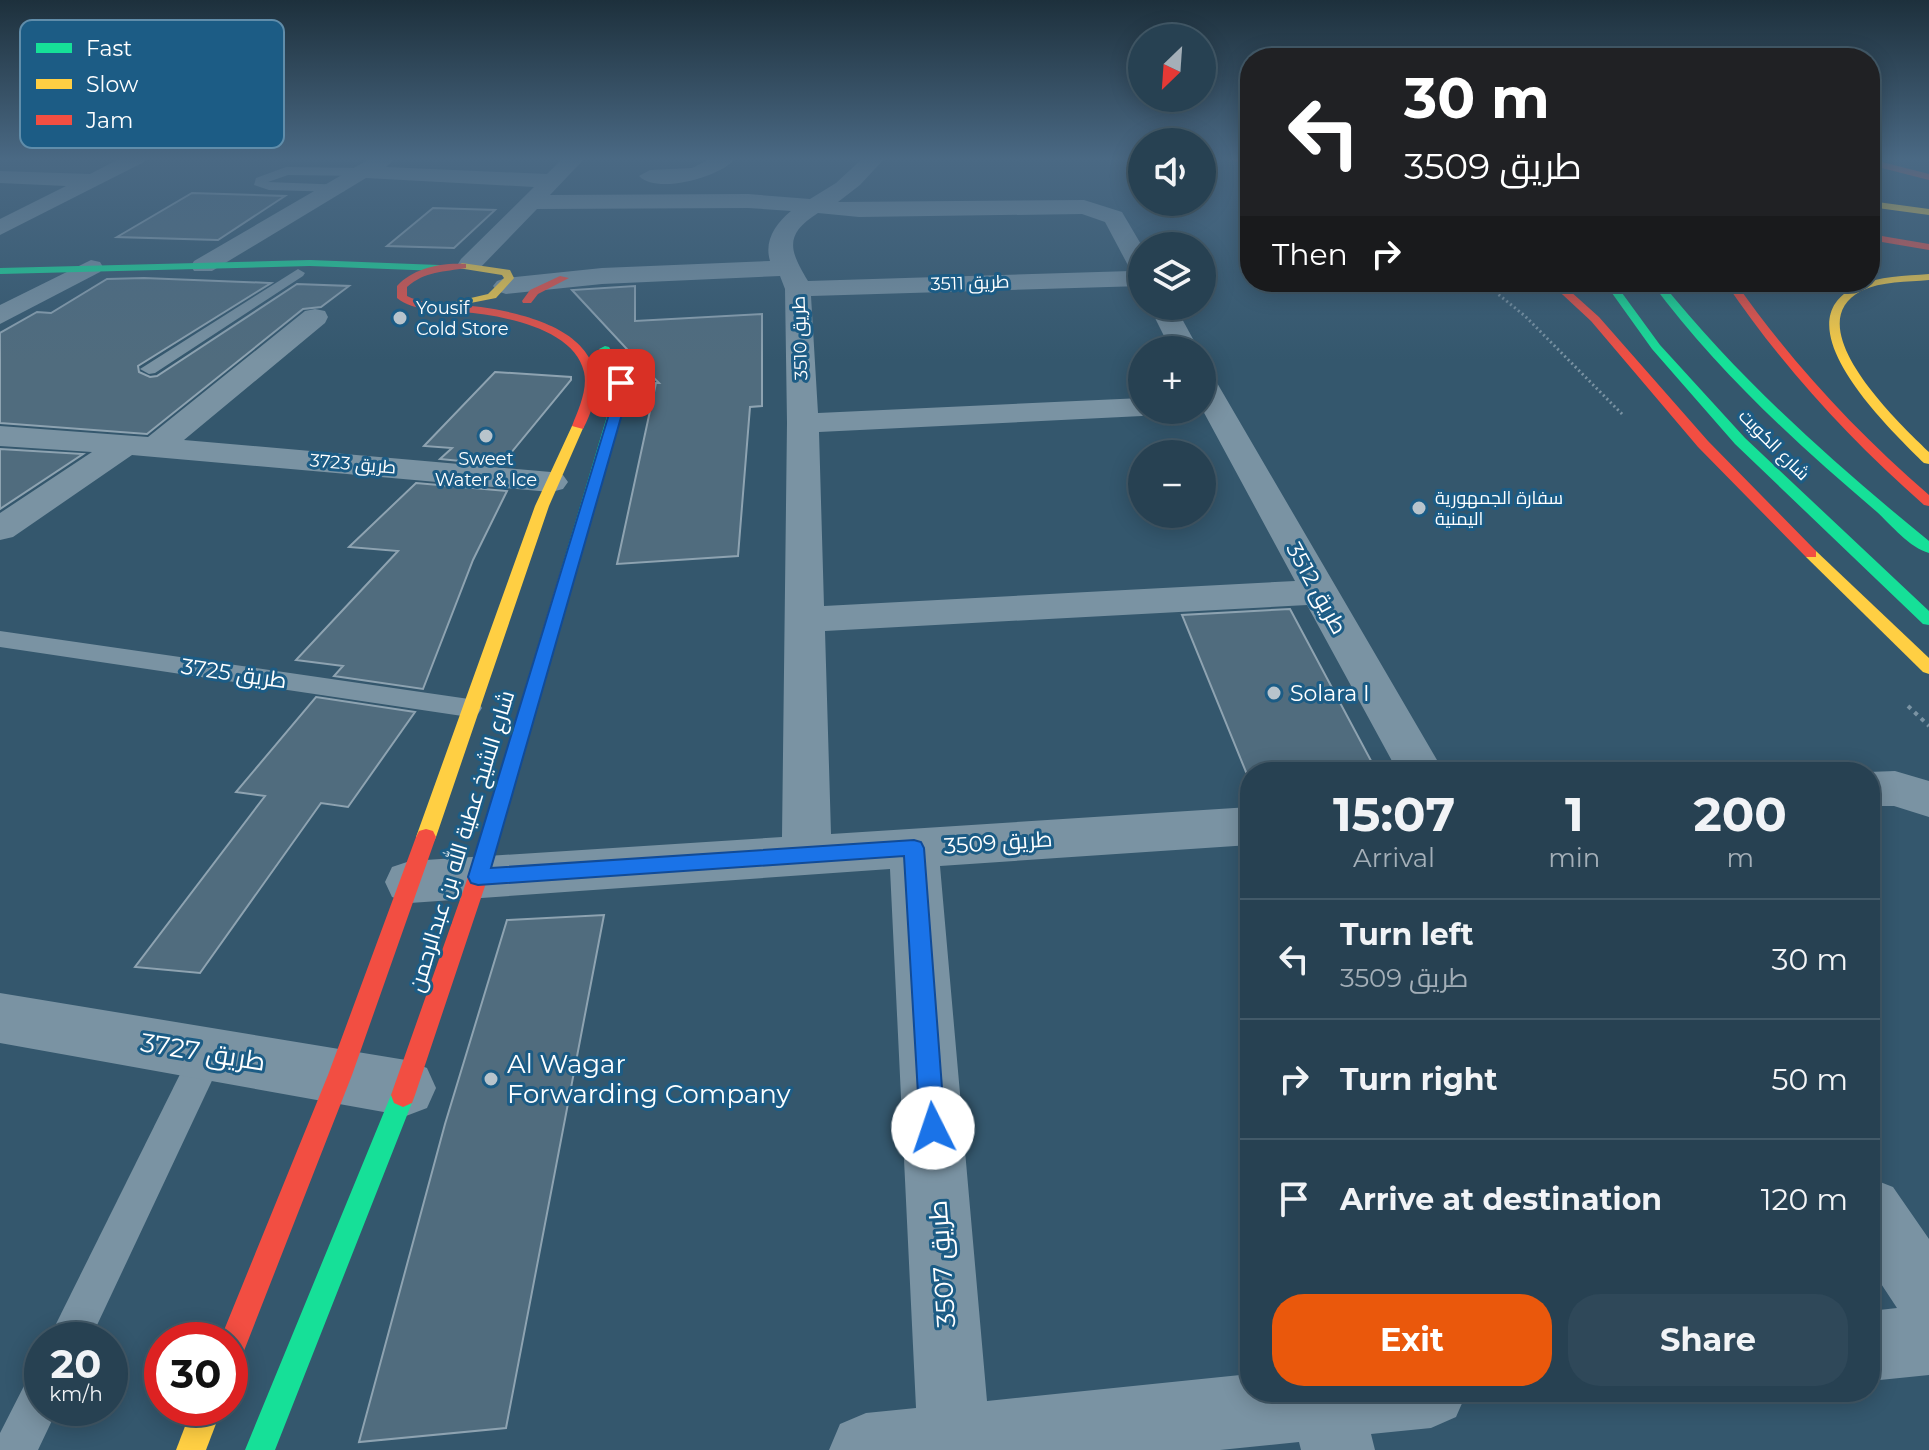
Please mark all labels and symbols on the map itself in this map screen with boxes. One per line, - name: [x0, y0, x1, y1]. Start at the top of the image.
- legend: [20, 20, 284, 148]
- north arrow: [1128, 24, 1216, 112]
- text: Fast: [86, 35, 132, 62]
- text: Slow: [86, 71, 139, 98]
- text: Jam: [85, 107, 133, 134]
- street label: طريق 3511: [930, 271, 1010, 296]
- street label: طريق 3510: [788, 295, 813, 381]
- place label: Yousif Cold Store: [416, 297, 509, 340]
- marker: Yousif Cold Store: [391, 309, 409, 327]
- pin: [587, 349, 655, 417]
- street label: شارع الكويت: [1733, 405, 1814, 486]
- marker: Sweet Water & Ice: [477, 427, 495, 445]
- place label: Sweet Water & Ice: [435, 448, 537, 491]
- street label: طريق 3723: [309, 449, 397, 480]
- place label: سفارة الجمهورية اليمنية: [1435, 487, 1563, 530]
- marker: سفارة الجمهورية اليمنية: [1410, 499, 1428, 517]
- street label: طريق 3512: [1280, 537, 1353, 639]
- street label: طريق 3725: [180, 653, 288, 694]
- place label: Solara I: [1290, 680, 1370, 707]
- marker: Solara I: [1265, 684, 1283, 702]
- street label: شارع الشيخ عطية الله بن عبدالرحمن: [402, 687, 521, 995]
- street label: طريق 3509: [943, 825, 1053, 860]
- street label: طريق 3727: [138, 1026, 268, 1078]
- place label: Al Wagar Forwarding Company: [507, 1048, 791, 1110]
- marker: Al Wagar Forwarding Company: [482, 1070, 500, 1088]
- position arrow: [891, 1086, 975, 1170]
- street label: طريق 3507: [922, 1199, 962, 1329]
- speed limit sign: 30: [144, 1322, 248, 1426]

